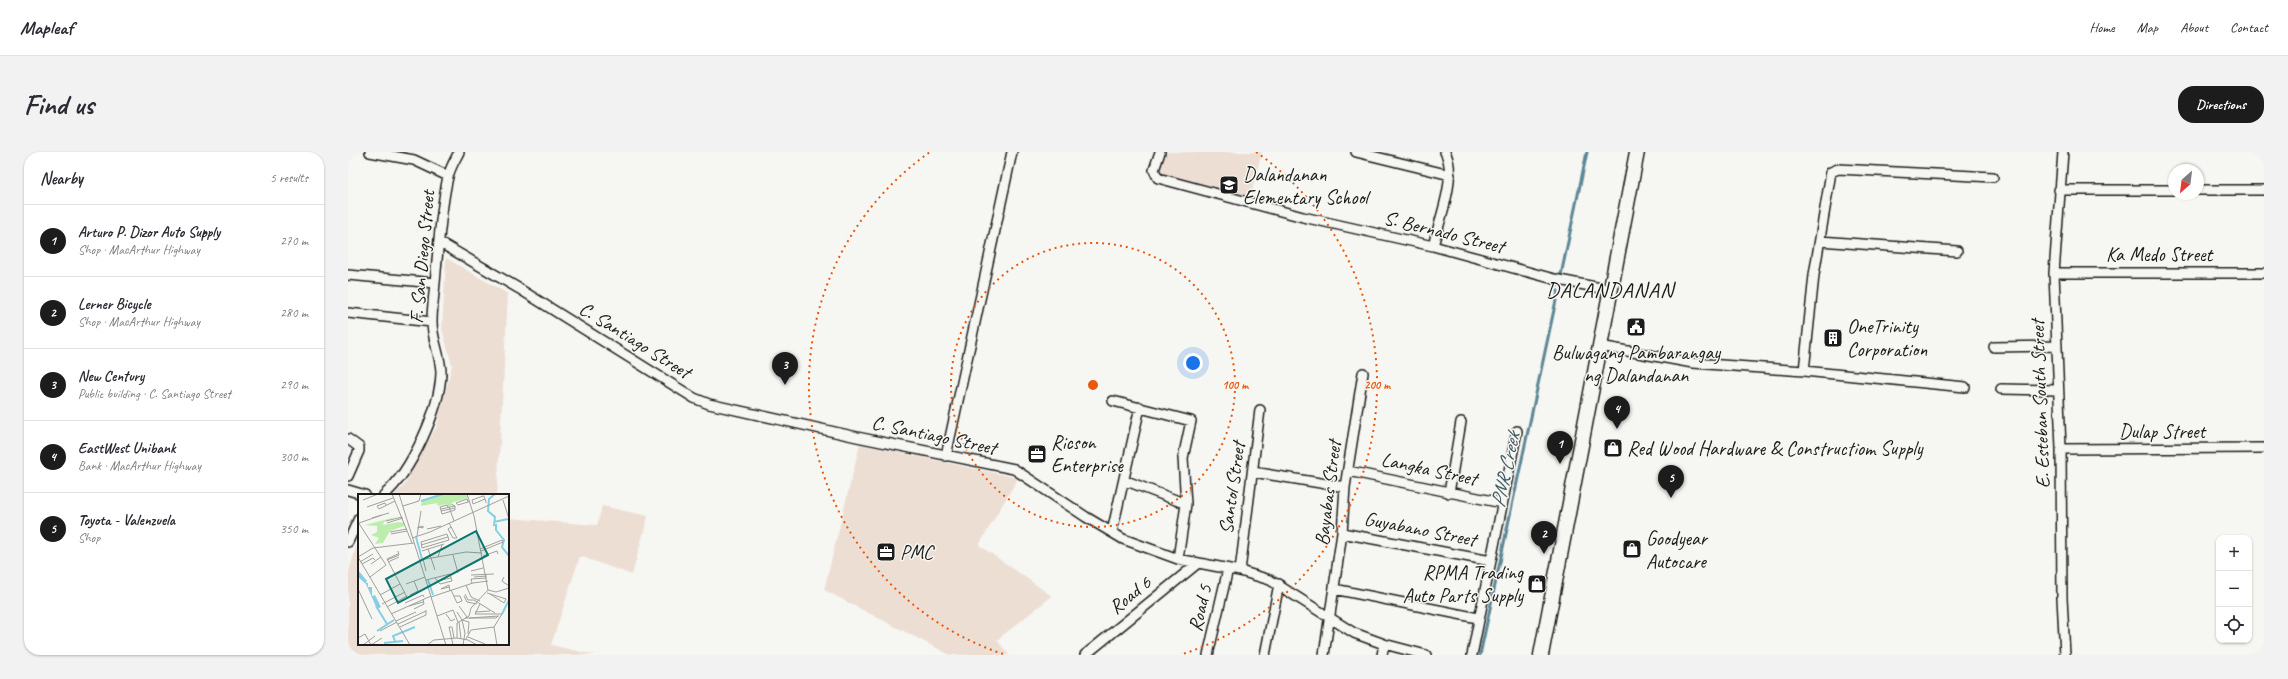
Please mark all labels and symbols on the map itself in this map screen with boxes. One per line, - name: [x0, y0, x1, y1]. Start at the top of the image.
- place label: Dalandanan Elementary School: [1243, 162, 1371, 210]
- north arrow: [2168, 164, 2204, 200]
- school or university icon: Dalandanan Elementary School: [1218, 174, 1240, 196]
- street label: F. San Diego Street: [404, 187, 440, 325]
- street label: S. Bernado Street: [1381, 205, 1510, 260]
- street label: Ka Medo Street: [2106, 242, 2214, 267]
- district label: DALANDANAN: [1546, 276, 1677, 304]
- street label: C. Santiago Street: [575, 296, 698, 386]
- place label: OneTrinity Corporation: [1847, 314, 1928, 362]
- public building icon: Bulwagang Pambarangay ng Dalandanan: [1625, 316, 1647, 338]
- street label: E. Esteban South Street: [2024, 316, 2055, 489]
- building icon: OneTrinity Corporation: [1822, 327, 1844, 349]
- place label: Bulwagang Pambarangay ng Dalandanan: [1552, 340, 1721, 388]
- pin: 3: [772, 352, 798, 385]
- your location: [1183, 353, 1203, 373]
- text: 100 m: [1222, 377, 1249, 393]
- text: 200 m: [1364, 377, 1391, 393]
- centre of rings: [1086, 378, 1100, 392]
- pin: 4: [1604, 396, 1630, 429]
- street label: C. Santiago Street: [869, 410, 1002, 461]
- street label: Dulap Street: [2119, 419, 2207, 444]
- water label: PNR Creek: [1484, 427, 1526, 510]
- place label: Ricson Enterprise: [1051, 430, 1124, 478]
- pin: 1: [1547, 431, 1573, 464]
- street label: Bayabas Street: [1309, 436, 1347, 547]
- place label: Red Wood Hardware & Constructiom Supply: [1627, 436, 1924, 461]
- street label: Santol Street: [1213, 437, 1251, 536]
- shop icon: Red Wood Hardware & Constructiom Supply: [1602, 437, 1624, 459]
- office icon: Ricson Enterprise: [1026, 443, 1048, 465]
- street label: Langka Street: [1379, 447, 1482, 492]
- pin: 5: [1658, 465, 1684, 498]
- inset map: [358, 494, 509, 645]
- street label: Guyabano Street: [1362, 506, 1481, 553]
- pin: 2: [1531, 521, 1557, 554]
- place label: Goodyear Autocare: [1646, 526, 1709, 574]
- shop icon: Goodyear Autocare: [1621, 538, 1643, 560]
- place label: PMC: [900, 540, 935, 565]
- office icon: PMC: [875, 541, 897, 563]
- place label: RPMA Trading Auto Parts Supply: [1403, 560, 1524, 608]
- street label: Road 6: [1104, 570, 1157, 620]
- shop icon: RPMA Trading Auto Parts Supply: [1526, 573, 1548, 595]
- street label: Road 5: [1182, 581, 1218, 634]

